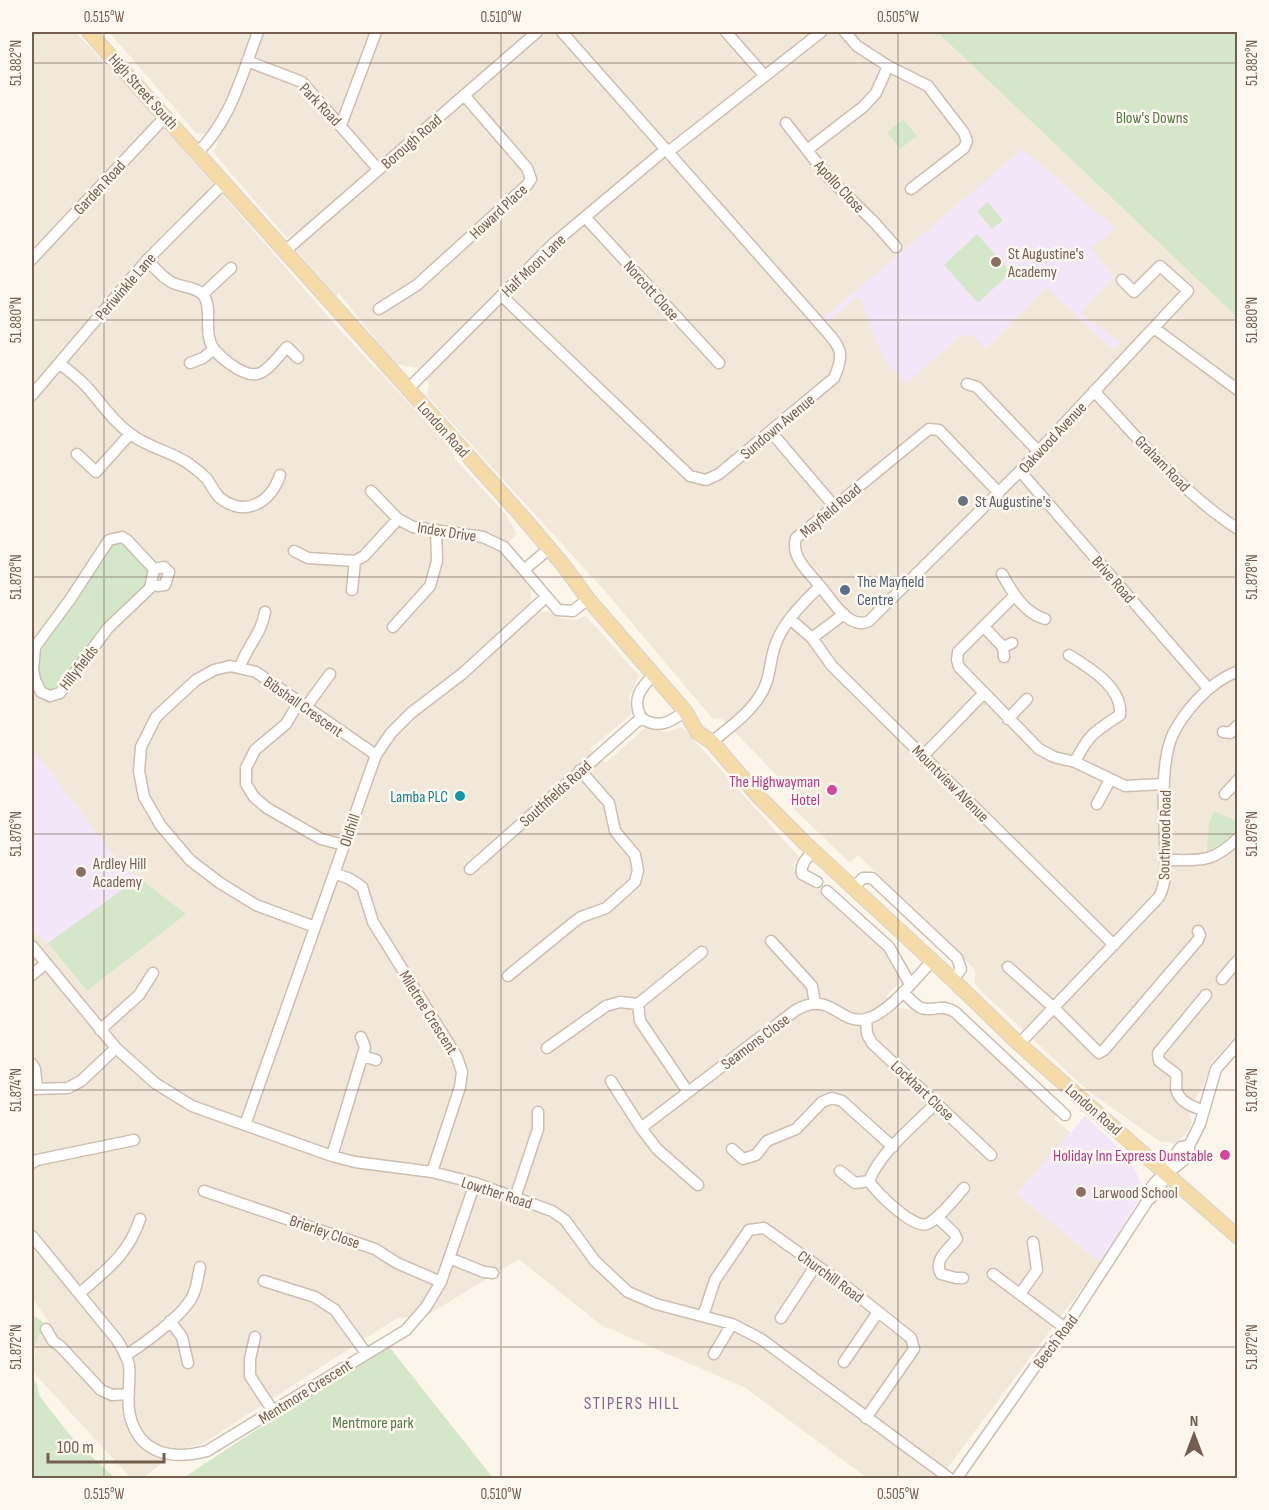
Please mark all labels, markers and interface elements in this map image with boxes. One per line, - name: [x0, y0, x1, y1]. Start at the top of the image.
- text: 0.515°W: [84, 8, 124, 27]
- text: 0.510°W: [480, 8, 522, 27]
- text: 0.505°W: [877, 8, 919, 27]
- text: 51.882°N: [7, 40, 26, 86]
- text: 51.882°N: [1243, 40, 1262, 86]
- street label: High Street South: [104, 50, 182, 134]
- street label: Park Road: [295, 80, 345, 131]
- park label: Blow's Downs: [1116, 109, 1188, 128]
- street label: Borough Road: [378, 111, 446, 174]
- street label: Apollo Close: [809, 156, 868, 217]
- street label: Garden Road: [70, 157, 130, 219]
- street label: Howard Place: [466, 181, 532, 244]
- street label: Half Moon Lane: [498, 231, 570, 301]
- place label: St Augustine's Academy: [1007, 245, 1084, 282]
- street label: Periwinkle Lane: [92, 249, 161, 325]
- marker: St Augustine's Academy: [989, 255, 1003, 269]
- street label: Norcott Close: [619, 257, 683, 325]
- text: 51.880°N: [7, 297, 26, 343]
- text: 51.880°N: [1243, 297, 1262, 343]
- street label: Sundown Avenue: [737, 391, 819, 464]
- street label: London Road: [413, 398, 473, 462]
- street label: Oakwood Avenue: [1015, 398, 1091, 478]
- street label: Graham Road: [1130, 432, 1193, 496]
- street label: Mayfield Road: [796, 480, 865, 542]
- place label: St Augustine's: [975, 493, 1051, 512]
- marker: St Augustine's: [956, 494, 970, 508]
- street label: Index Drive: [416, 518, 478, 547]
- street label: Brive Road: [1087, 552, 1139, 607]
- text: 51.878°N: [7, 554, 26, 600]
- text: 51.878°N: [1243, 554, 1262, 600]
- place label: The Mayfield Centre: [857, 573, 924, 610]
- marker: The Mayfield Centre: [838, 583, 852, 597]
- street label: Hillyfields: [56, 641, 103, 694]
- street label: Bibshall Crescent: [260, 673, 347, 742]
- street label: Mountview AVenue: [907, 742, 992, 827]
- street label: Southfields Road: [516, 757, 596, 831]
- place label: The Highwayman Hotel: [729, 773, 820, 810]
- marker: The Highwayman Hotel: [825, 783, 839, 797]
- place label: Lamba PLC: [390, 788, 448, 807]
- marker: Lamba PLC: [453, 789, 467, 803]
- street label: Southwood Road: [1155, 790, 1176, 880]
- text: 51.876°N: [7, 811, 26, 857]
- text: 51.876°N: [1243, 811, 1262, 857]
- street label: Oldhill: [336, 812, 365, 849]
- place label: Ardley Hill Academy: [92, 855, 146, 892]
- marker: Ardley Hill Academy: [74, 865, 88, 879]
- street label: Miletree Crescent: [394, 967, 461, 1058]
- street label: Seamons Close: [718, 1010, 794, 1074]
- street label: Lockhart Close: [886, 1057, 958, 1125]
- text: 51.874°N: [7, 1068, 26, 1112]
- text: 51.874°N: [1243, 1068, 1262, 1112]
- street label: London Road: [1061, 1080, 1125, 1140]
- place label: Holiday Inn Express Dunstable: [1053, 1147, 1213, 1166]
- marker: Holiday Inn Express Dunstable: [1218, 1148, 1232, 1162]
- street label: Lowther Road: [459, 1173, 534, 1214]
- place label: Larwood School: [1093, 1184, 1178, 1203]
- marker: Larwood School: [1074, 1185, 1088, 1199]
- street label: Brierley Close: [287, 1212, 362, 1253]
- street label: Churchill Road: [793, 1247, 867, 1308]
- street label: Beech Road: [1030, 1311, 1083, 1373]
- text: 51.872°N: [7, 1324, 26, 1370]
- text: 51.872°N: [1243, 1324, 1262, 1370]
- street label: Mentmore Crescent: [255, 1356, 356, 1429]
- district label: STIPERS HILL: [584, 1393, 680, 1414]
- north arrow: [1164, 1405, 1224, 1465]
- text: N: [1190, 1412, 1198, 1431]
- park label: Mentmore park: [332, 1414, 414, 1433]
- scale bar: [48, 1426, 164, 1464]
- text: 100 m: [57, 1437, 94, 1458]
- text: 0.515°W: [84, 1485, 124, 1504]
- text: 0.510°W: [480, 1485, 522, 1504]
- text: 0.505°W: [877, 1485, 919, 1504]

